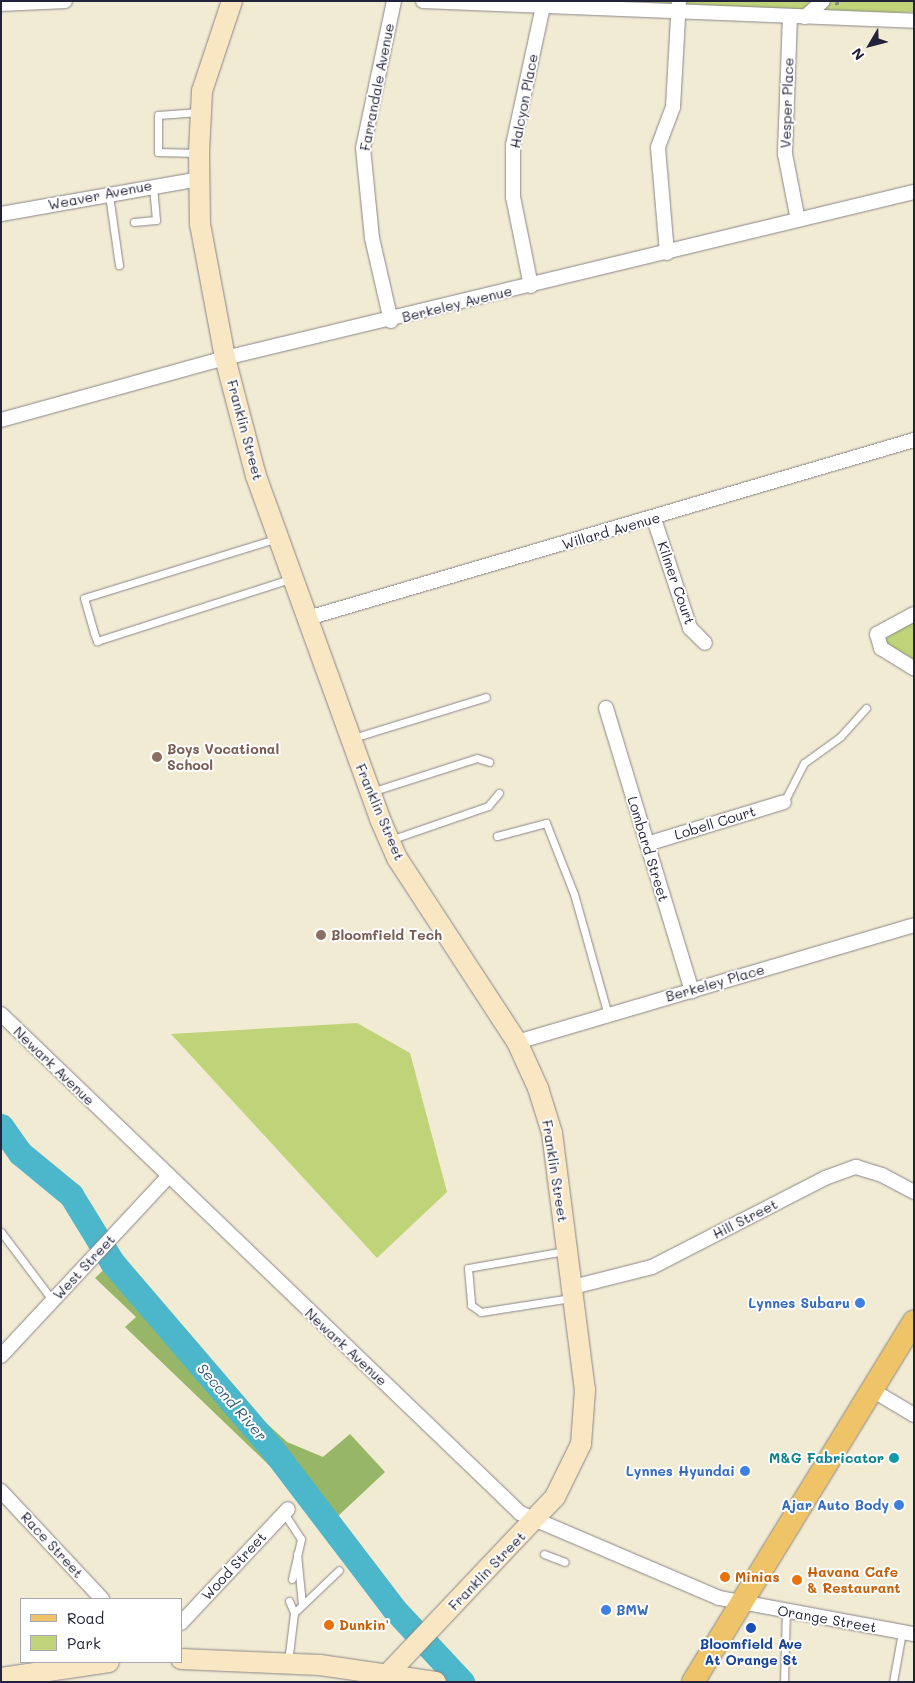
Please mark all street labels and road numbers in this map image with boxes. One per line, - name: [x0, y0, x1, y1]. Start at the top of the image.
- street label: Farrandale Avenue: [356, 22, 398, 152]
- street label: Halcyon Place: [507, 52, 541, 150]
- street label: Vesper Place: [777, 57, 797, 149]
- street label: Weaver Avenue: [47, 177, 153, 213]
- street label: Berkeley Avenue: [400, 282, 514, 326]
- street label: Franklin Street: [224, 378, 266, 482]
- street label: Willard Avenue: [560, 509, 662, 553]
- street label: Kilmer Court: [654, 539, 698, 627]
- street label: Franklin Street: [352, 761, 408, 863]
- street label: Lombard Street: [624, 794, 672, 904]
- street label: Lobell Court: [672, 803, 758, 843]
- street label: Berkeley Place: [664, 961, 766, 1005]
- street label: Newark Avenue: [10, 1023, 98, 1109]
- street label: Franklin Street: [539, 1119, 571, 1223]
- street label: Hill Street: [710, 1196, 780, 1242]
- street label: West Street: [50, 1231, 118, 1303]
- street label: Newark Avenue: [302, 1305, 390, 1389]
- street label: Race Street: [17, 1509, 87, 1581]
- street label: Franklin Street: [445, 1528, 529, 1614]
- street label: Wood Street: [198, 1529, 270, 1603]
- street label: Orange Street: [776, 1602, 878, 1636]

